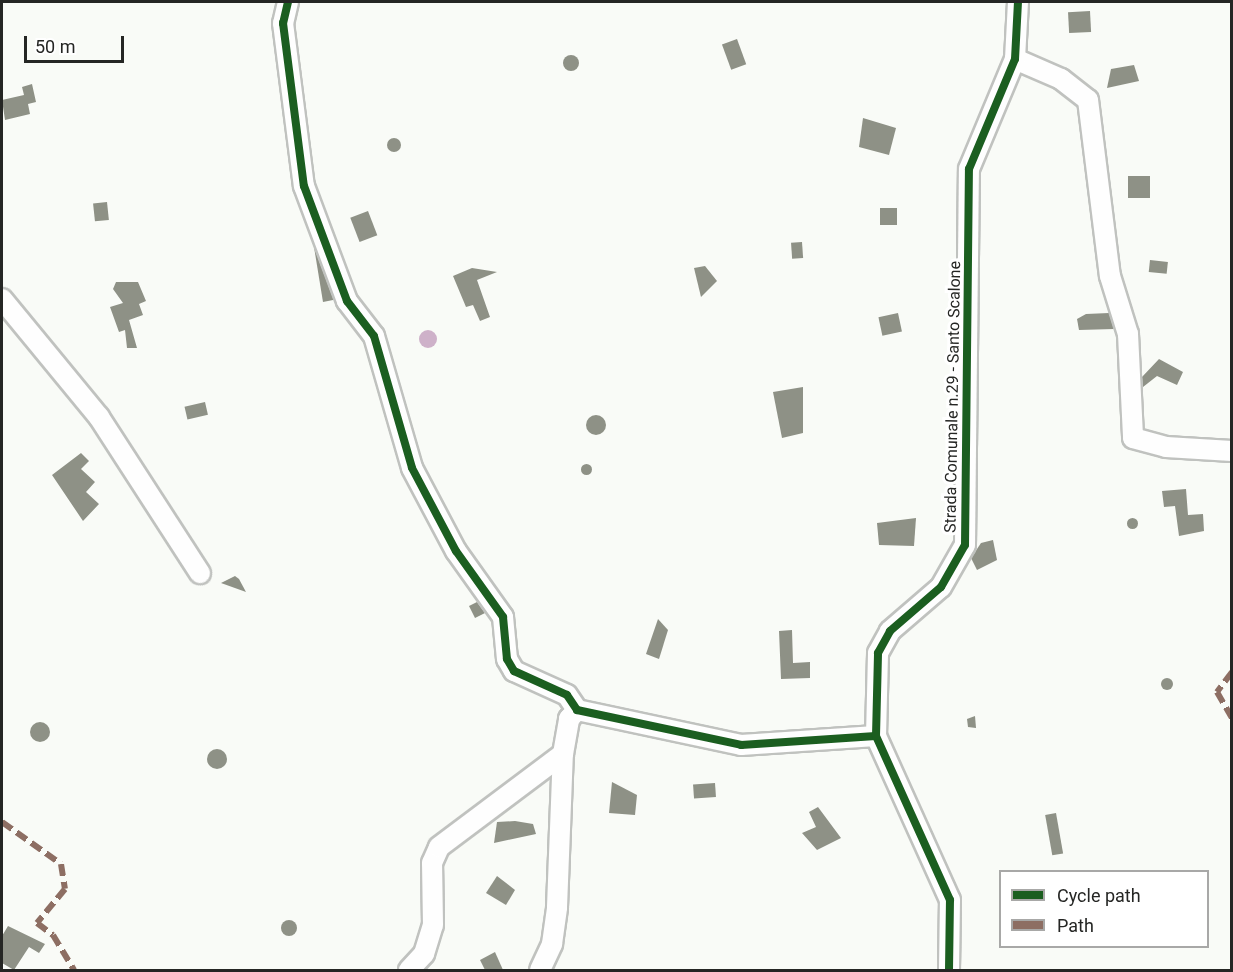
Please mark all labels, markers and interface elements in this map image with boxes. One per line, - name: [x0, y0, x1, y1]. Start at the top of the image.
- scale bar: [27, 24, 128, 62]
- text: 50 m: [35, 36, 75, 57]
- street label: Strada Comunale n.29 - Santo Scalone: [941, 261, 965, 533]
- legend: [999, 870, 1209, 948]
- text: Cycle path: [1057, 885, 1141, 906]
- text: Path: [1057, 915, 1094, 936]

